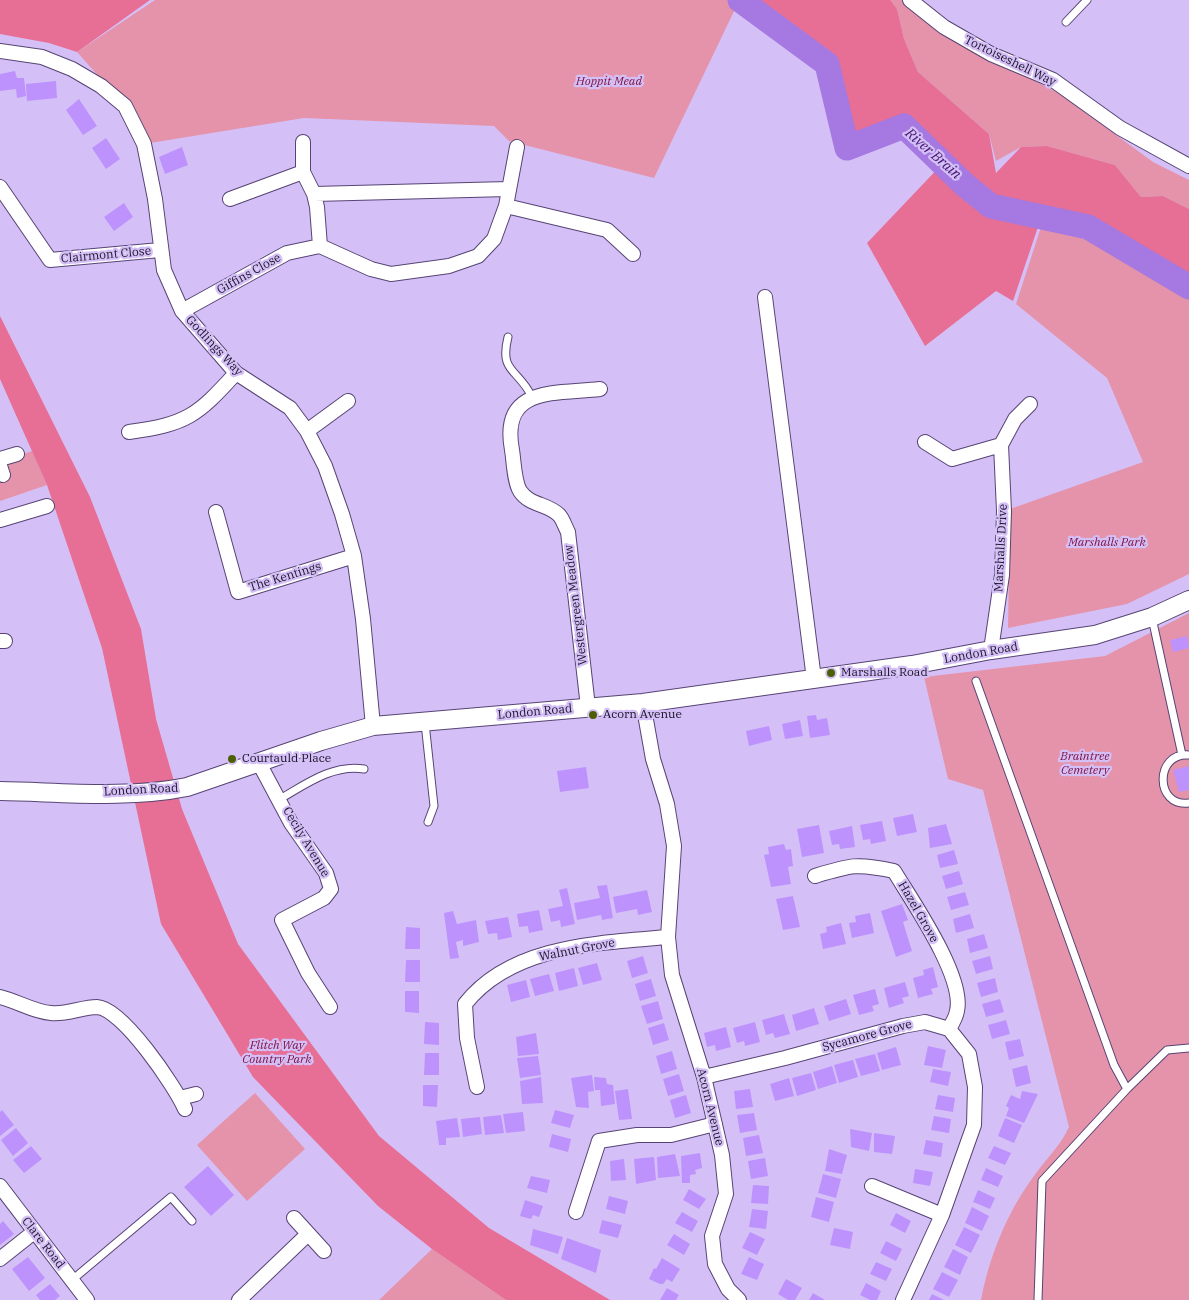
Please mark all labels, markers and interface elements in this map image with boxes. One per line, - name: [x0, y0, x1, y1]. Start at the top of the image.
- street label: Tortoiseshell Way: [962, 33, 1058, 89]
- park label: Hoppit Mead: [576, 75, 642, 89]
- water label: River Brain: [902, 125, 964, 183]
- street label: Clairmont Close: [60, 244, 152, 266]
- street label: Giffins Close: [215, 251, 283, 297]
- street label: Godlings Way: [183, 313, 245, 379]
- street label: Marshalls Drive: [991, 504, 1011, 592]
- park label: Marshalls Park: [1068, 536, 1146, 550]
- street label: Westergreen Meadow: [561, 544, 591, 666]
- street label: The Kentings: [247, 559, 323, 595]
- street label: London Road: [943, 639, 1019, 667]
- place label: Marshalls Road: [841, 666, 928, 680]
- marker: Marshalls Road: [825, 667, 837, 679]
- street label: London Road: [497, 702, 573, 722]
- place label: Acorn Avenue: [603, 708, 682, 722]
- marker: Acorn Avenue: [587, 709, 599, 721]
- park label: Braintree Cemetery: [1060, 750, 1110, 778]
- place label: Courtauld Place: [242, 752, 331, 766]
- marker: Courtauld Place: [226, 753, 238, 765]
- street label: London Road: [103, 781, 179, 799]
- street label: Cecily Avenue: [279, 804, 333, 880]
- street label: Hazel Grove: [895, 879, 941, 945]
- street label: Walnut Grove: [538, 936, 616, 964]
- street label: Sycamore Grove: [821, 1017, 913, 1055]
- park label: Flitch Way Country Park: [242, 1039, 312, 1067]
- street label: Acorn Avenue: [693, 1067, 727, 1147]
- street label: Clare Road: [19, 1214, 67, 1272]

